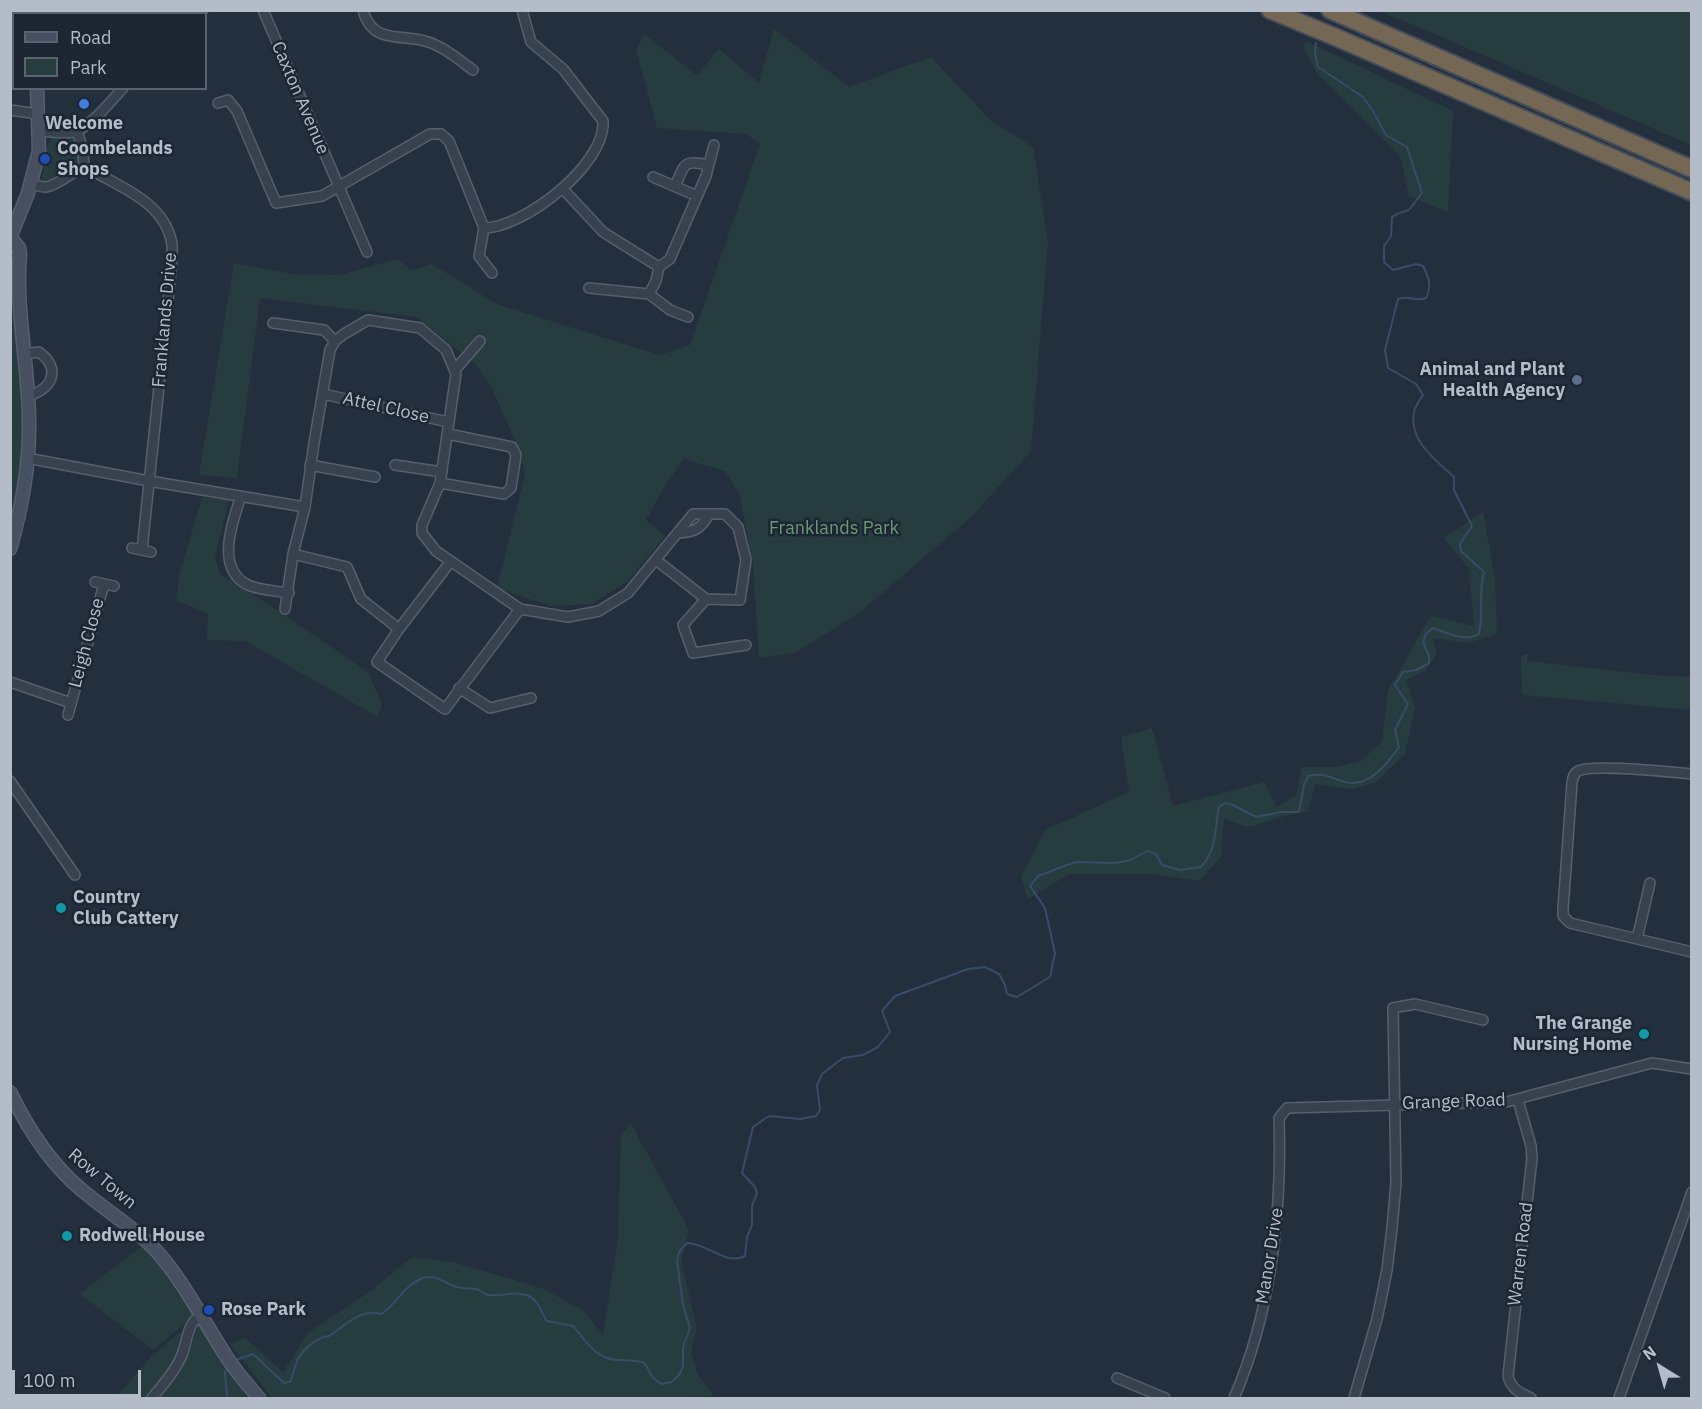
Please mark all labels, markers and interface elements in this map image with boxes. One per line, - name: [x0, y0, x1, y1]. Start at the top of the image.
- legend: [12, 12, 207, 90]
- text: Road: [70, 26, 111, 49]
- street label: Caxton Avenue: [266, 38, 334, 158]
- text: Park: [70, 56, 106, 79]
- marker: Welcome: [77, 97, 91, 111]
- place label: Welcome: [45, 113, 123, 135]
- place label: Coombelands Shops: [57, 138, 173, 180]
- marker: Coombelands Shops: [38, 152, 52, 166]
- street label: Franklands Drive: [148, 252, 182, 388]
- place label: Animal and Plant Health Agency: [1419, 359, 1565, 401]
- marker: Animal and Plant Health Agency: [1570, 373, 1584, 387]
- street label: Attel Close: [341, 388, 431, 428]
- park label: Franklands Park: [769, 518, 899, 540]
- street label: Leigh Close: [65, 596, 109, 690]
- place label: Country Club Cattery: [73, 887, 179, 930]
- marker: Country Club Cattery: [54, 901, 68, 915]
- place label: The Grange Nursing Home: [1512, 1013, 1632, 1056]
- marker: The Grange Nursing Home: [1637, 1027, 1651, 1041]
- street label: Grange Road: [1402, 1089, 1506, 1115]
- street label: Row Town: [63, 1144, 141, 1214]
- street label: Warren Road: [1504, 1201, 1538, 1307]
- street label: Manor Drive: [1252, 1206, 1288, 1306]
- place label: Rodwell House: [79, 1225, 205, 1247]
- marker: Rodwell House: [60, 1229, 74, 1243]
- place label: Rose Park: [221, 1299, 306, 1321]
- marker: Rose Park: [202, 1303, 216, 1317]
- north arrow: [1630, 1337, 1690, 1397]
- text: N: [1639, 1341, 1660, 1364]
- scale bar: [15, 1358, 144, 1396]
- text: 100 m: [23, 1369, 75, 1392]

